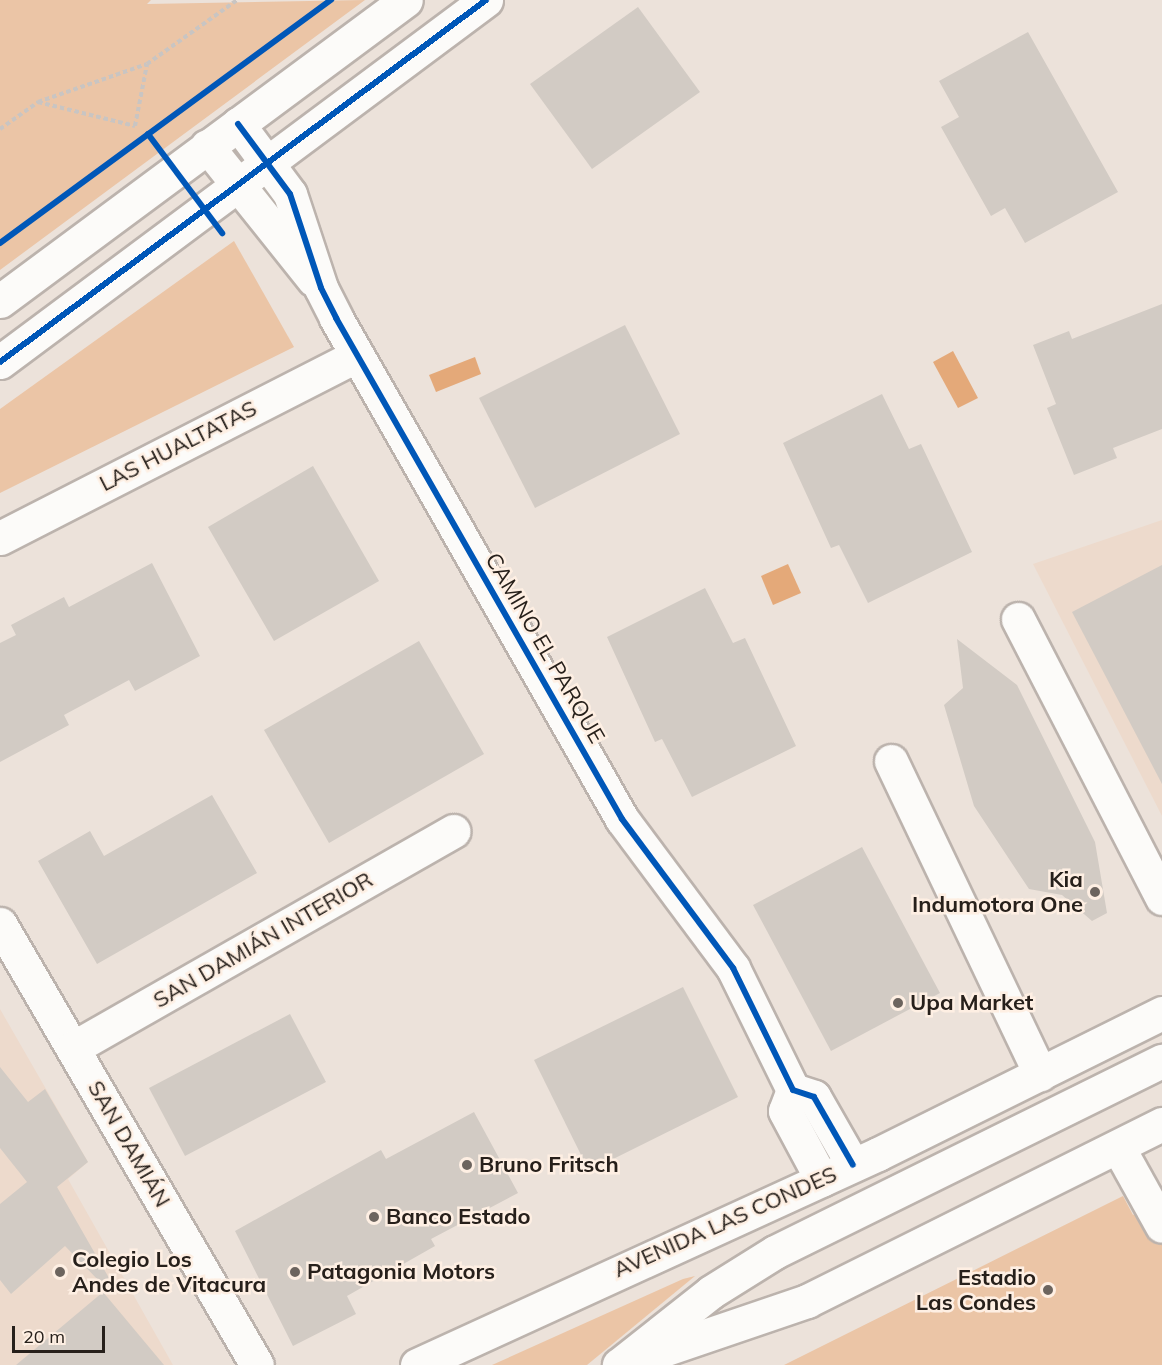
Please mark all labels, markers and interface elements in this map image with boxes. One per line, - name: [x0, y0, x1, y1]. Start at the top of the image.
- street label: LAS HUALTATAS: [95, 395, 261, 497]
- street label: CAMINO EL PARQUE: [480, 548, 610, 748]
- street label: SAN DAMIÁN INTERIOR: [149, 866, 377, 1014]
- place label: Kia Indumotora One: [912, 866, 1083, 918]
- marker: Kia Indumotora One: [1088, 885, 1102, 899]
- place label: Upa Market: [910, 990, 1033, 1016]
- marker: Upa Market: [891, 996, 905, 1010]
- street label: SAN DAMIÁN: [82, 1076, 176, 1212]
- place label: Bruno Fritsch: [479, 1152, 619, 1178]
- marker: Bruno Fritsch: [460, 1158, 474, 1172]
- street label: AVENIDA LAS CONDES: [609, 1161, 841, 1283]
- place label: Banco Estado: [386, 1204, 531, 1230]
- marker: Banco Estado: [367, 1210, 381, 1224]
- place label: Colegio Los Andes de Vitacura: [72, 1246, 266, 1298]
- place label: Patagonia Motors: [307, 1259, 495, 1285]
- place label: Estadio Las Condes: [916, 1264, 1036, 1316]
- marker: Colegio Los Andes de Vitacura: [53, 1265, 67, 1279]
- marker: Patagonia Motors: [288, 1265, 302, 1279]
- marker: Estadio Las Condes: [1041, 1283, 1055, 1297]
- scale bar: [15, 1314, 108, 1352]
- text: 20 m: [23, 1325, 65, 1348]

